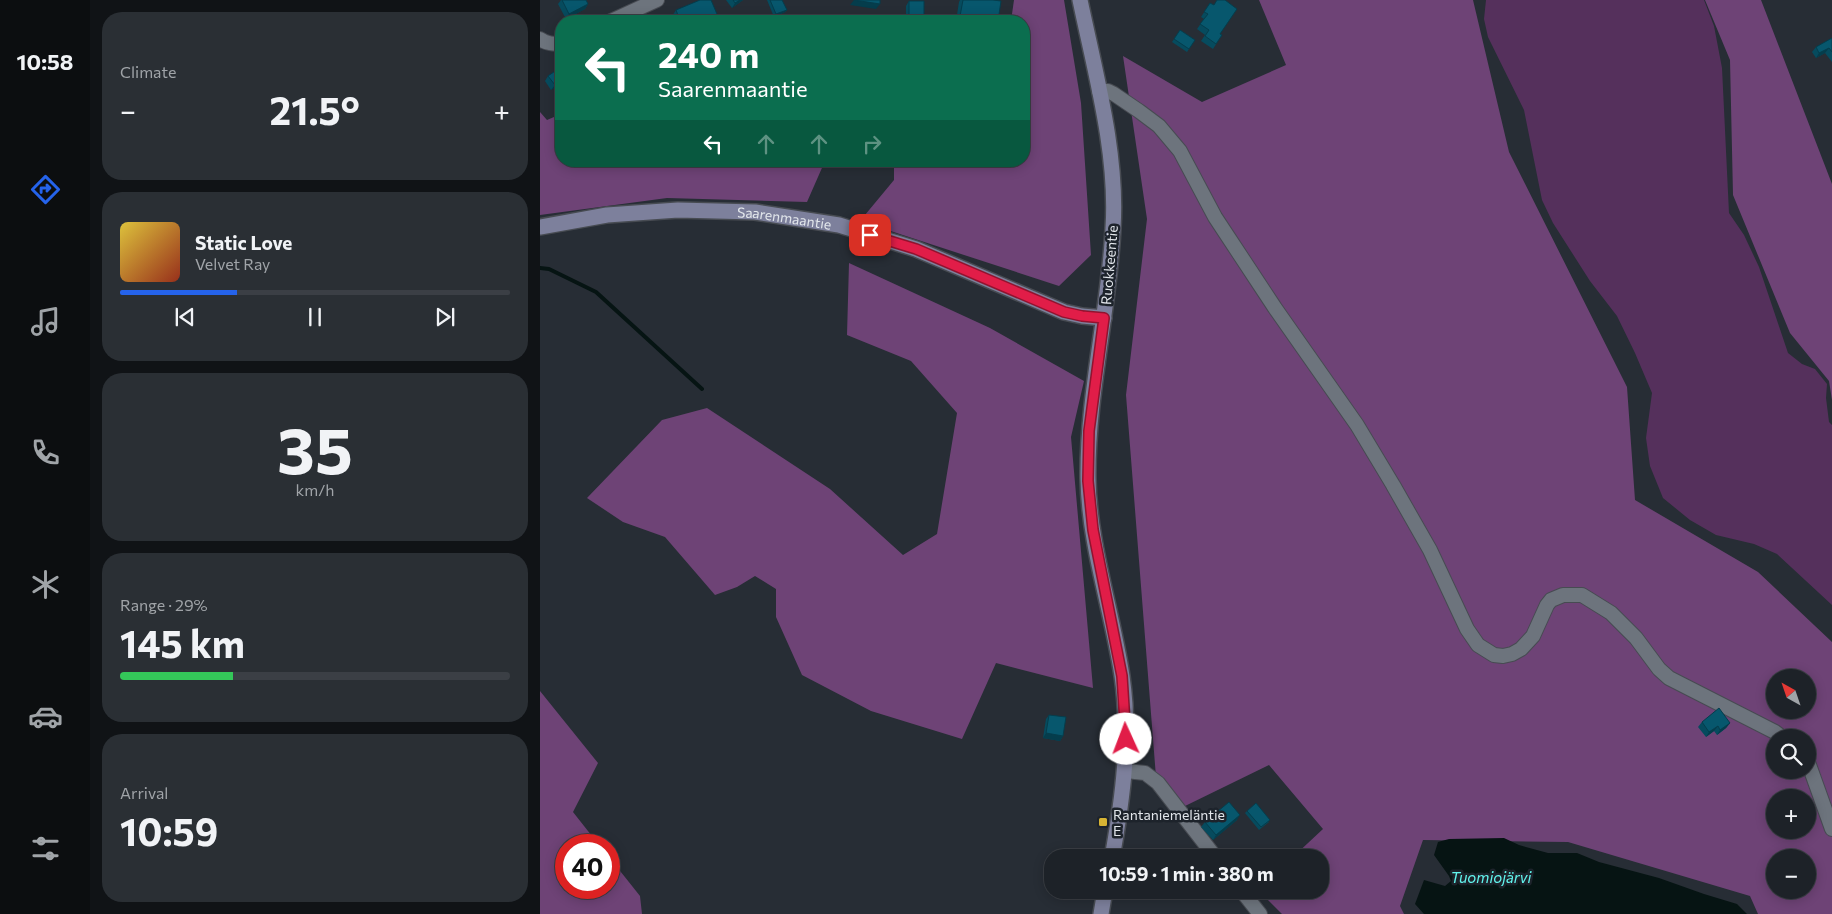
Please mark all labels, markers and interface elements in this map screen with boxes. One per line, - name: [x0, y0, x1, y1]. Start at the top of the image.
- text: 240 m: [658, 32, 759, 75]
- icon: left: [575, 35, 640, 100]
- text: 10:58: [17, 48, 73, 75]
- text: Climate: [120, 62, 176, 81]
- text: Saarenmaantie: [658, 75, 808, 102]
- text: 21.5°: [270, 86, 360, 133]
- text: −: [120, 93, 136, 127]
- text: +: [494, 93, 510, 127]
- icon: left: [699, 130, 727, 158]
- icon: ahead: [752, 130, 780, 158]
- icon: ahead: [805, 130, 833, 158]
- icon: right: [858, 130, 886, 158]
- icon: directions: [28, 172, 63, 207]
- street label: Saarenmaantie: [737, 203, 833, 232]
- pin: [849, 214, 891, 256]
- icon: arrive: [856, 221, 884, 249]
- street label: Ruokkeentie: [1097, 224, 1121, 306]
- text: Static Love: [195, 231, 292, 254]
- text: Velvet Ray: [195, 254, 270, 273]
- icon: previous: [171, 303, 199, 331]
- icon: pause: [301, 303, 329, 331]
- icon: next: [431, 303, 459, 331]
- icon: music: [28, 304, 63, 339]
- text: 35: [277, 408, 353, 487]
- icon: phone: [28, 435, 63, 470]
- text: km/h: [296, 480, 334, 499]
- icon: climate: [28, 567, 63, 602]
- text: Range · 29%: [120, 595, 208, 614]
- text: 145 km: [120, 619, 245, 666]
- north arrow: [1766, 669, 1816, 719]
- map controls: [1766, 669, 1816, 899]
- icon: car: [28, 699, 63, 734]
- position arrow: [1099, 712, 1151, 764]
- button: search: [1766, 729, 1816, 779]
- text: Arrival: [120, 783, 168, 802]
- button: +: [1766, 789, 1816, 839]
- place label: Rantaniemeläntie E: [1113, 806, 1225, 839]
- text: 10:59: [120, 807, 218, 854]
- marker: Rantaniemeläntie E: [1097, 816, 1109, 828]
- icon: filters: [28, 831, 63, 866]
- speed limit sign: 40: [555, 834, 620, 899]
- button: −: [1766, 849, 1816, 899]
- text: 10:59 · 1 min · 380 m: [1099, 862, 1274, 885]
- water label: Tuomiojärvi: [1451, 868, 1533, 886]

